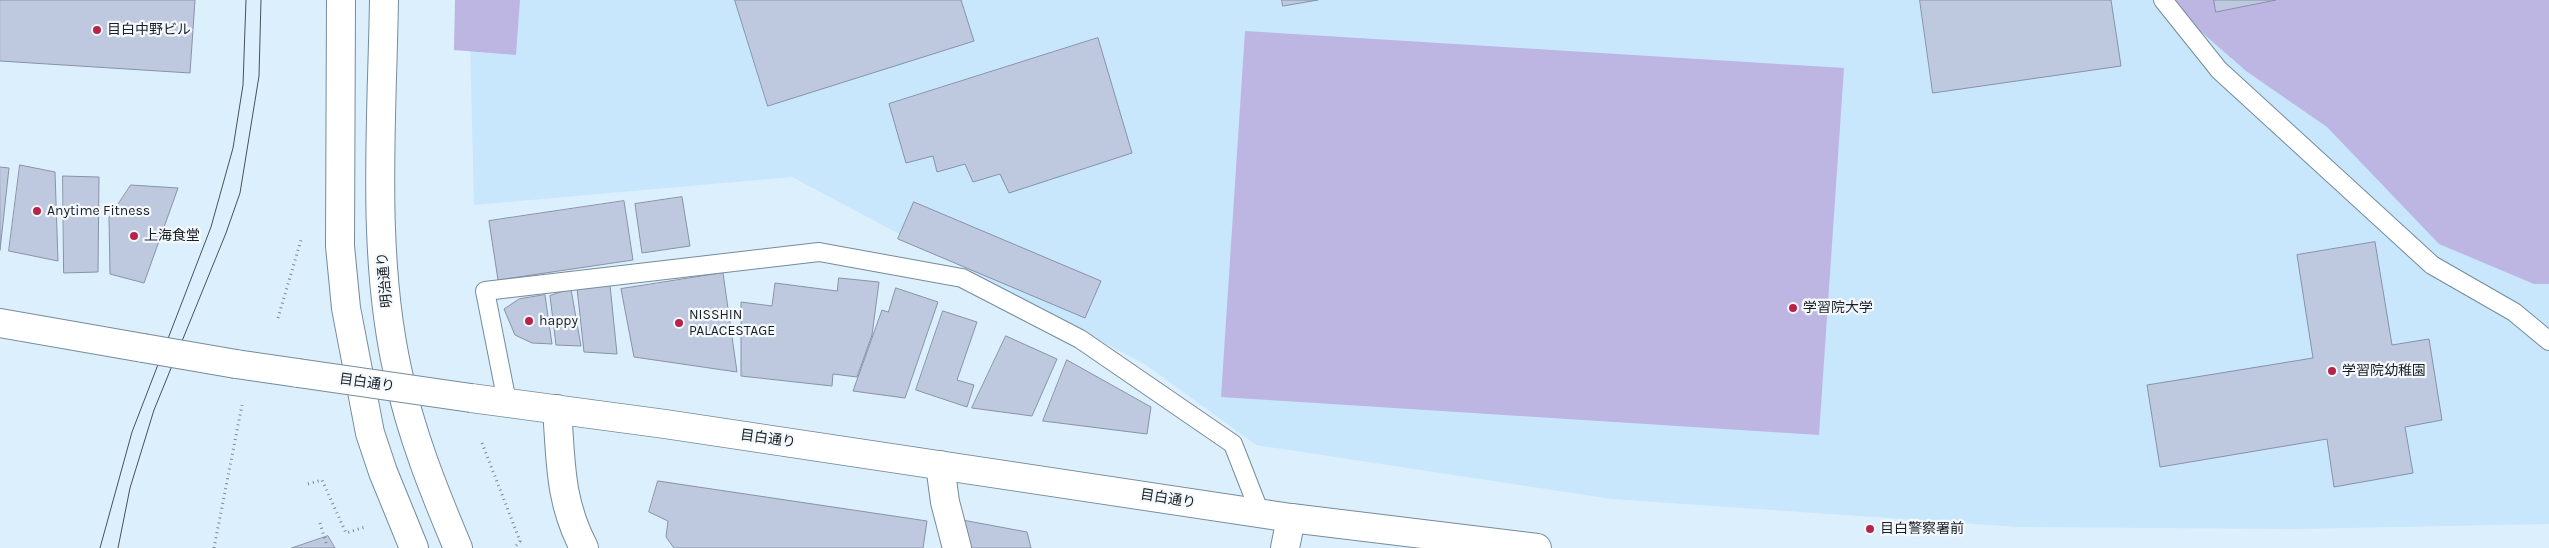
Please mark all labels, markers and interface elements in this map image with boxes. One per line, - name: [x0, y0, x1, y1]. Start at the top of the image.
- place label: 目白中野ビル: [107, 22, 191, 38]
- marker: 目白中野ビル: [91, 24, 103, 36]
- place label: Anytime Fitness: [47, 203, 150, 219]
- marker: Anytime Fitness: [31, 205, 43, 217]
- place label: 上海食堂: [144, 228, 200, 244]
- marker: 上海食堂: [128, 230, 140, 242]
- street label: 明治通り: [374, 251, 396, 309]
- place label: 学習院大学: [1803, 300, 1873, 316]
- marker: 学習院大学: [1787, 302, 1799, 314]
- place label: NISSHIN PALACESTAGE: [689, 307, 775, 340]
- place label: happy: [539, 313, 578, 329]
- marker: happy: [523, 315, 535, 327]
- marker: NISSHIN PALACESTAGE: [673, 317, 685, 329]
- place label: 学習院幼稚園: [2342, 363, 2426, 379]
- marker: 学習院幼稚園: [2326, 365, 2338, 377]
- street label: 目白通り: [338, 371, 396, 395]
- street label: 目白通り: [739, 427, 797, 451]
- street label: 目白通り: [1139, 486, 1197, 512]
- place label: 目白警察署前: [1880, 521, 1964, 537]
- marker: 目白警察署前: [1864, 523, 1876, 535]

